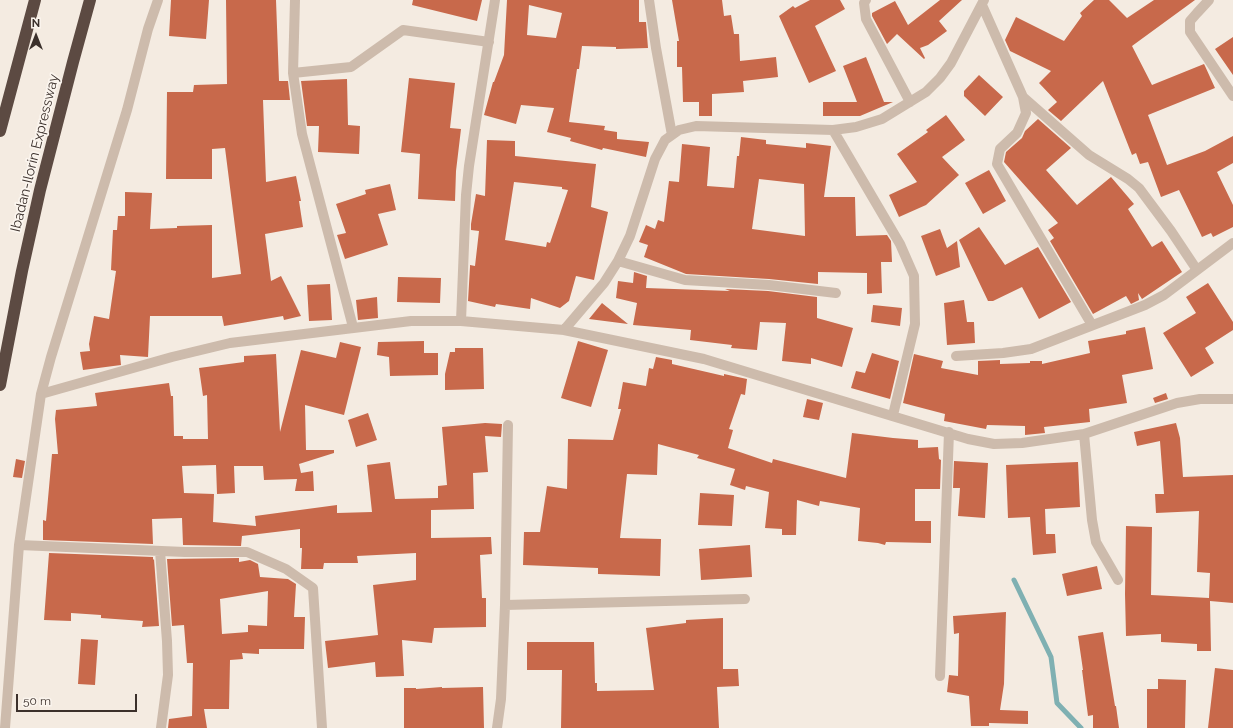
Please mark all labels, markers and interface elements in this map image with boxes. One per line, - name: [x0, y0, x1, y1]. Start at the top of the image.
- north arrow: [16, 16, 56, 56]
- text: N: [32, 17, 40, 30]
- street label: Ibadan-Ilorin Expressway: [7, 72, 63, 234]
- scale bar: [18, 686, 139, 712]
- text: 50 m: [23, 694, 51, 708]

